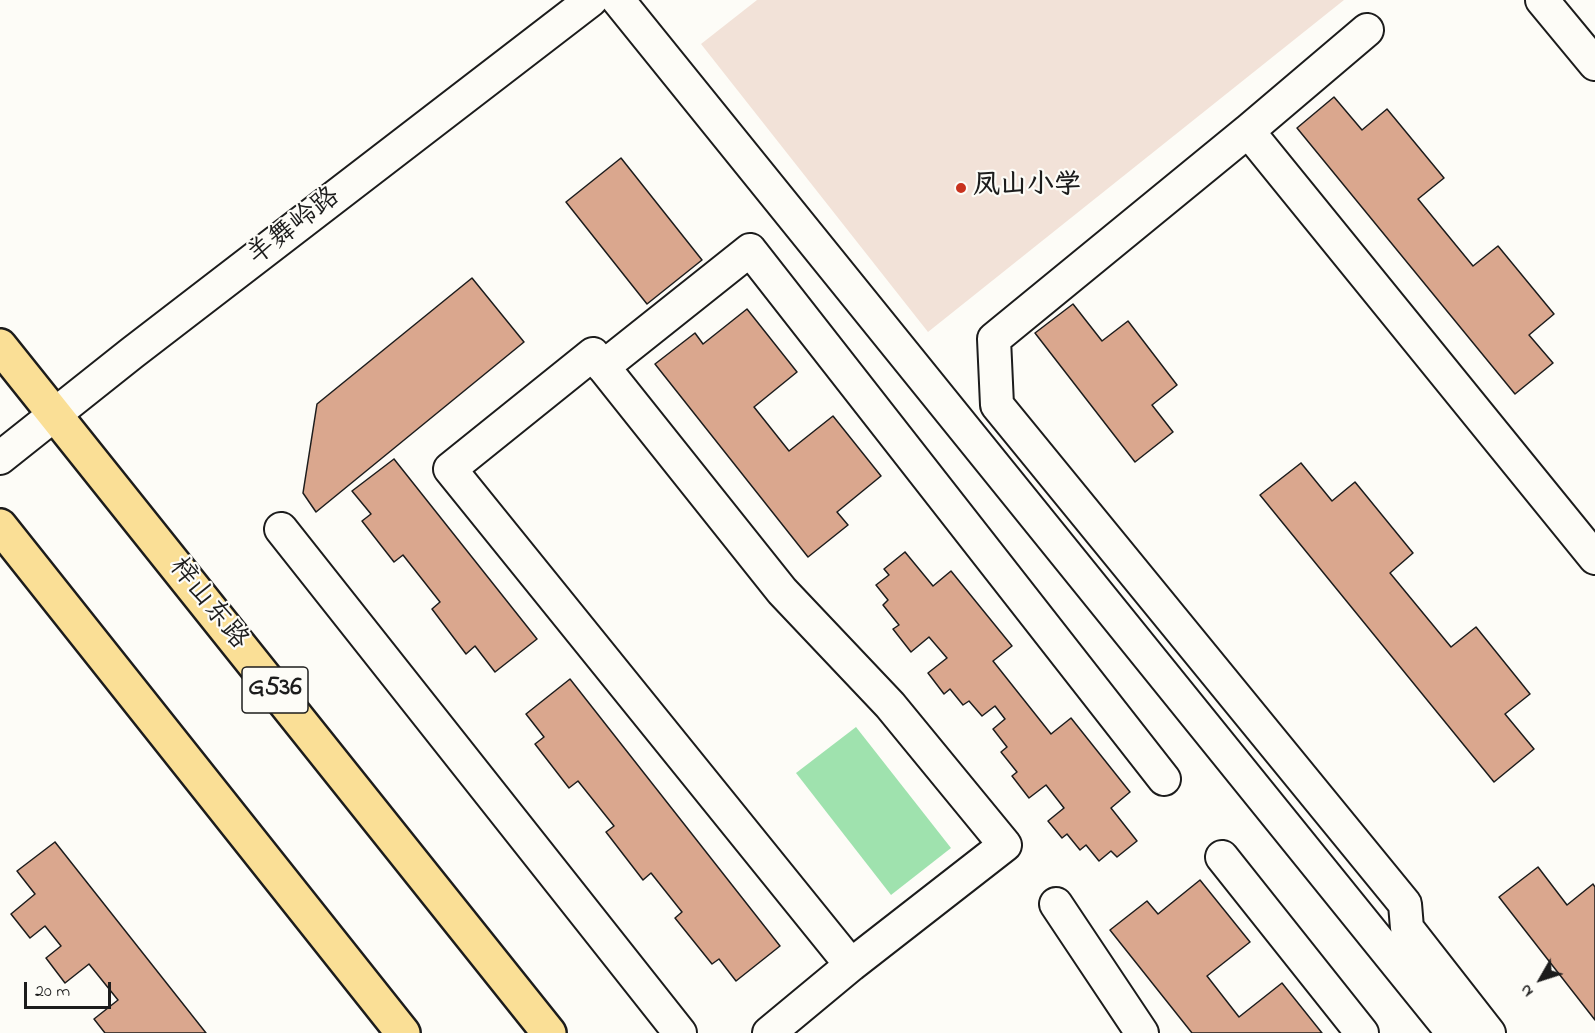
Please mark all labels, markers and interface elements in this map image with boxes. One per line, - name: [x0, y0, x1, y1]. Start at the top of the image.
- place label: 凤山小学: [973, 172, 1081, 204]
- marker: 凤山小学: [954, 181, 968, 195]
- street label: 羊舞岭路: [242, 182, 348, 274]
- street label: 梓山东路: [160, 553, 254, 657]
- road number: G536: [242, 667, 308, 713]
- north arrow: [1511, 949, 1571, 1009]
- scale bar: [27, 970, 114, 1008]
- text: 20 m: [35, 979, 70, 1005]
- text: N: [1514, 979, 1540, 1002]

